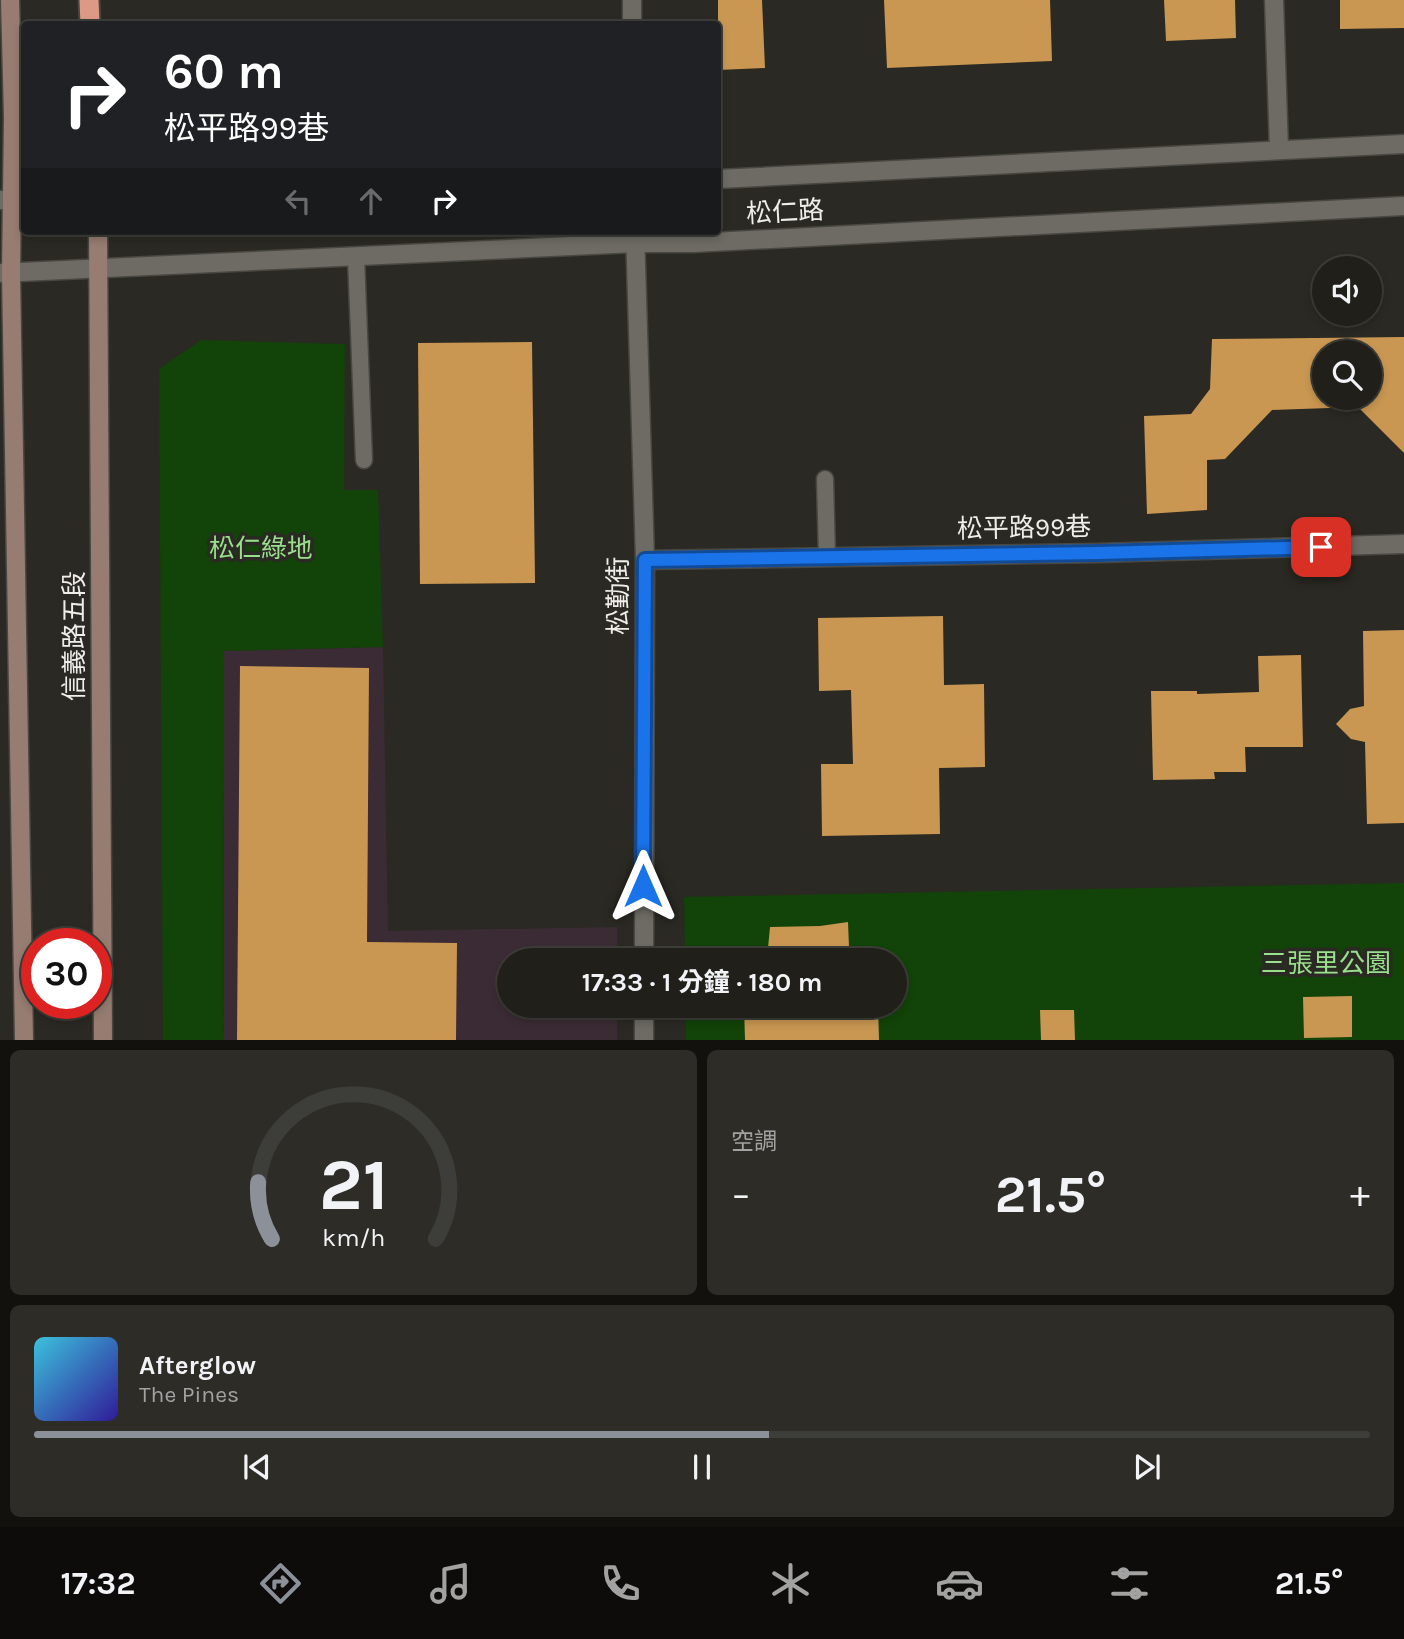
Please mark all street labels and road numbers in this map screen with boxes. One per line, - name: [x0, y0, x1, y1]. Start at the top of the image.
- street label: 松仁路: [745, 194, 825, 230]
- street label: 松平路99巷: [957, 511, 1091, 545]
- street label: 松勤街: [603, 557, 634, 635]
- street label: 信義路五段: [59, 571, 90, 701]

